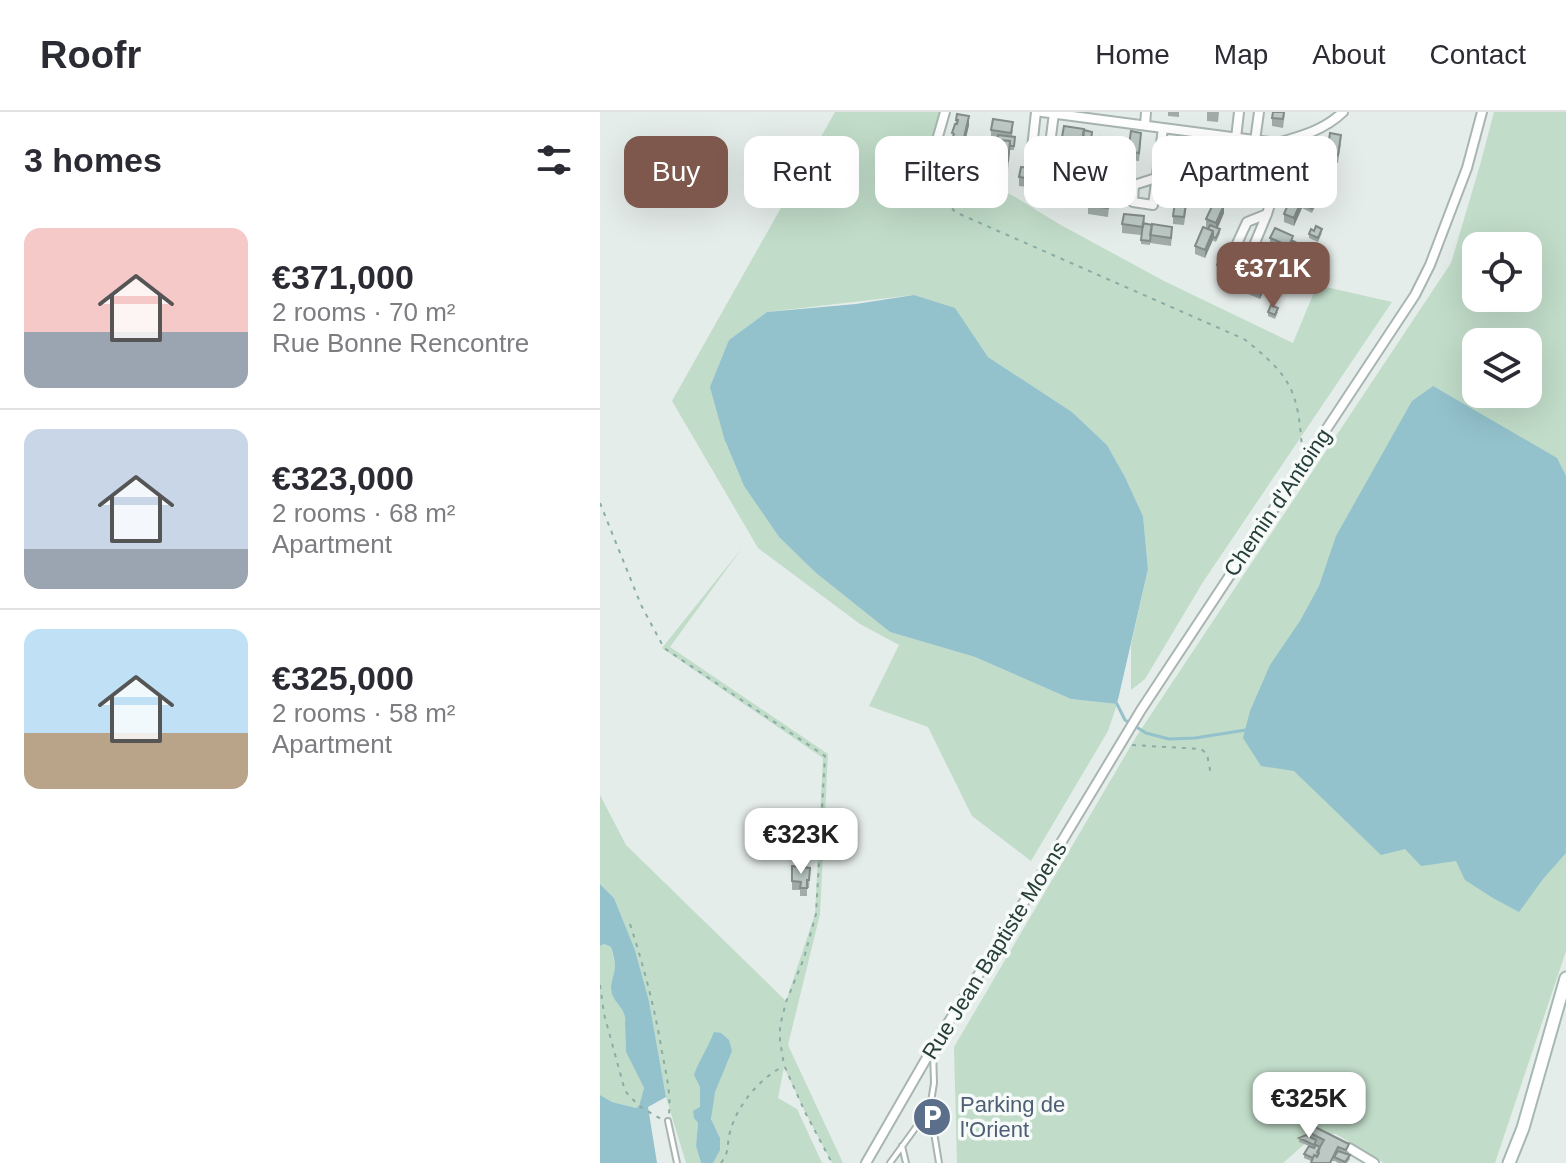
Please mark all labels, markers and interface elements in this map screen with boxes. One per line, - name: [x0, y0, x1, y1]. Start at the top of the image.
- text: Roofr: [40, 34, 141, 76]
- text: Home: [1095, 39, 1170, 70]
- text: Map: [1214, 39, 1268, 70]
- text: About: [1312, 39, 1386, 70]
- text: Contact: [1430, 39, 1526, 70]
- chip: Buy: [624, 136, 728, 208]
- chip: Rent: [744, 136, 859, 208]
- chip: Filters: [875, 136, 1008, 208]
- chip: New: [1024, 136, 1136, 208]
- chip: Apartment: [1152, 136, 1337, 208]
- icon: filters: [532, 138, 576, 182]
- text: 3 homes: [24, 141, 162, 179]
- map controls: [1462, 232, 1542, 408]
- button: locate: [1462, 232, 1542, 312]
- pin: €371K: [1217, 242, 1329, 310]
- text: €371K: [1235, 253, 1311, 283]
- text: €371,000: [272, 258, 414, 296]
- icon: home: [88, 260, 184, 356]
- text: 2 rooms · 70 m²: [272, 297, 456, 327]
- text: Rue Bonne Rencontre: [272, 328, 529, 358]
- button: layers: [1462, 328, 1542, 408]
- street label: Chemin d'Antoing: [1219, 424, 1336, 581]
- text: €323,000: [272, 459, 414, 497]
- icon: home: [88, 461, 184, 557]
- text: 2 rooms · 68 m²: [272, 498, 456, 528]
- text: Apartment: [272, 529, 392, 559]
- text: €325,000: [272, 659, 414, 697]
- icon: home: [88, 661, 184, 757]
- text: 2 rooms · 58 m²: [272, 698, 456, 728]
- text: Apartment: [272, 729, 392, 759]
- pin: €323K: [745, 808, 857, 876]
- text: €323K: [763, 819, 839, 849]
- street label: Rue Jean Baptiste Moens: [917, 837, 1072, 1064]
- pin: €325K: [1253, 1072, 1365, 1140]
- text: €325K: [1271, 1083, 1347, 1113]
- place label: Parking de l'Orient: [960, 1092, 1065, 1142]
- parking icon: Parking de l'Orient: [911, 1096, 953, 1138]

